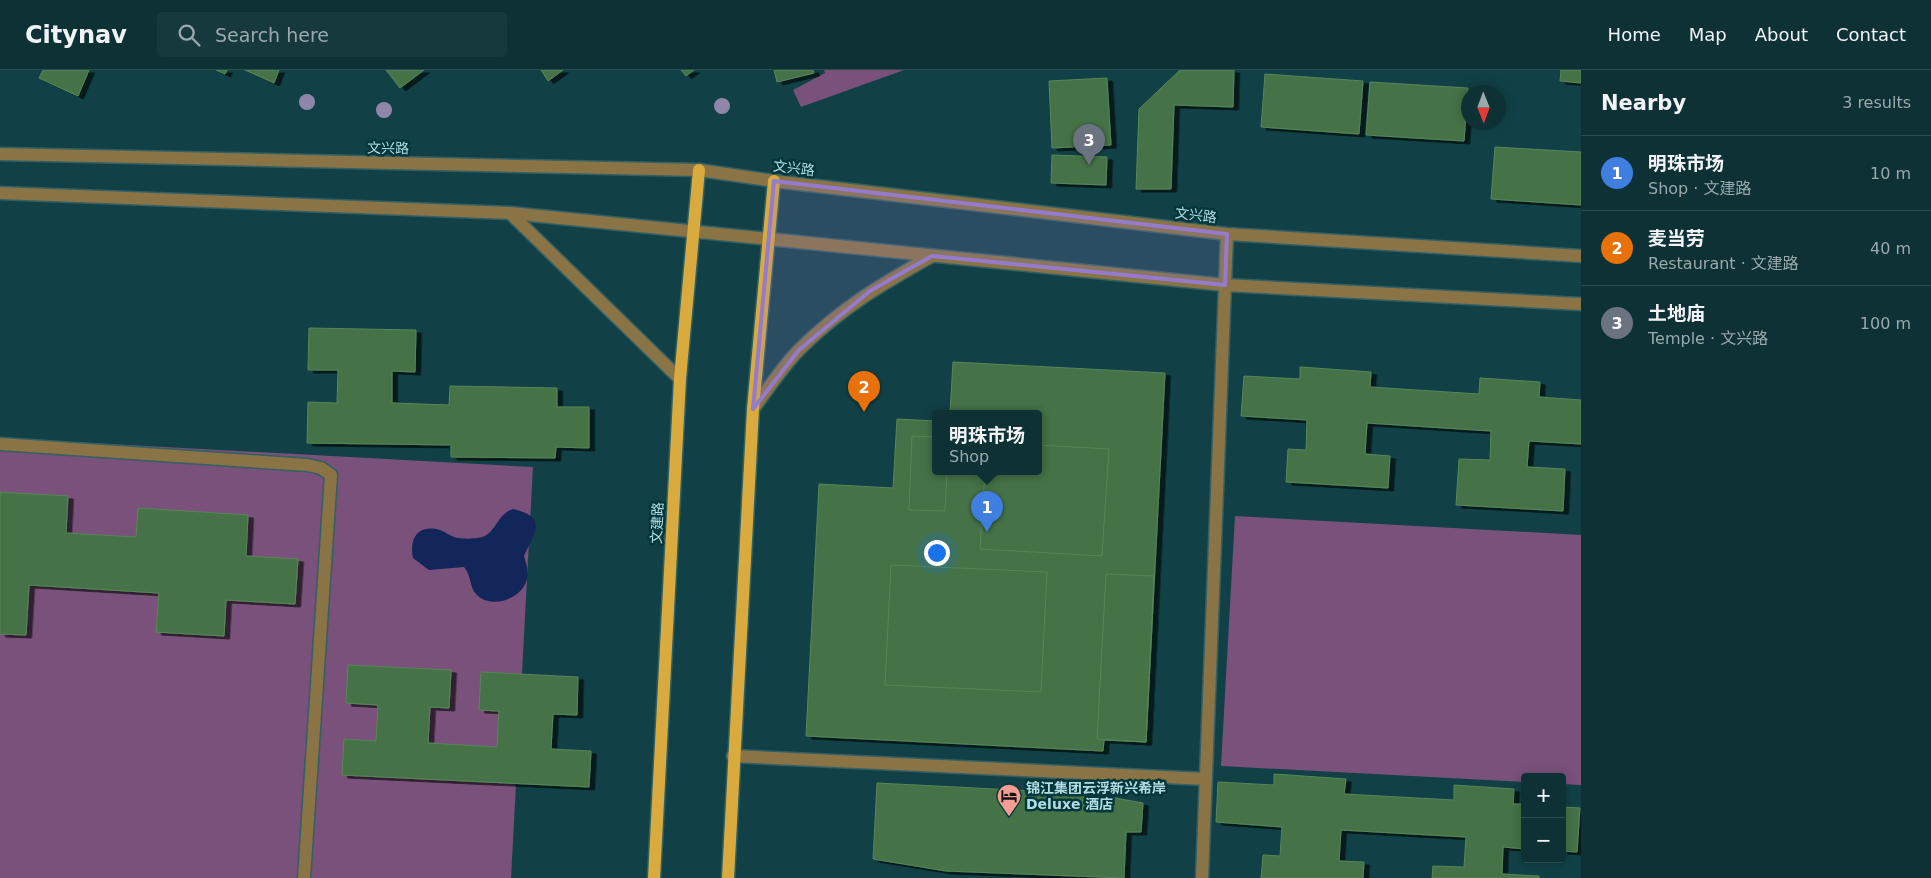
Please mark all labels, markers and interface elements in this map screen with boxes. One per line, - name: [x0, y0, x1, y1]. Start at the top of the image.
- search box: [157, 12, 507, 57]
- text: Citynav: [25, 21, 127, 49]
- icon: search: [175, 21, 203, 49]
- text: Search here: [215, 24, 329, 46]
- text: Home: [1608, 24, 1661, 45]
- text: Map: [1689, 24, 1727, 45]
- text: About: [1755, 24, 1808, 45]
- text: Contact: [1836, 24, 1906, 45]
- north arrow: [1461, 85, 1506, 130]
- text: Nearby: [1601, 91, 1686, 115]
- text: 3 results: [1842, 93, 1911, 112]
- pin: 3: [1073, 124, 1105, 165]
- street label: 文兴路: [367, 140, 409, 156]
- text: 明珠市场: [1648, 152, 1724, 174]
- street label: 文兴路: [772, 158, 816, 178]
- text: 1: [1611, 164, 1623, 183]
- text: 10 m: [1870, 164, 1911, 183]
- text: Shop · 文建路: [1648, 179, 1752, 198]
- street label: 文兴路: [1174, 205, 1218, 225]
- text: 麦当劳: [1648, 227, 1705, 249]
- text: 2: [1611, 239, 1623, 258]
- text: 40 m: [1870, 239, 1911, 258]
- text: Restaurant · 文建路: [1648, 254, 1799, 273]
- text: 土地庙: [1648, 302, 1705, 324]
- text: 3: [1611, 314, 1623, 333]
- text: 100 m: [1860, 314, 1911, 333]
- text: Temple · 文兴路: [1648, 329, 1768, 348]
- pin: 2: [848, 371, 880, 412]
- popup: [932, 410, 1042, 475]
- text: 明珠市场: [949, 424, 1025, 446]
- text: Shop: [949, 447, 989, 466]
- pin: 1: [971, 491, 1003, 532]
- street label: 文建路: [648, 502, 666, 544]
- your location: [924, 540, 950, 566]
- map controls: [1521, 773, 1566, 863]
- button: +: [1521, 773, 1566, 818]
- place label: 锦江集团云浮新兴希岸 Deluxe 酒店: [1026, 780, 1166, 812]
- hotel icon: 锦江集团云浮新兴希岸 Deluxe 酒店: [996, 783, 1022, 817]
- button: −: [1521, 818, 1566, 863]

